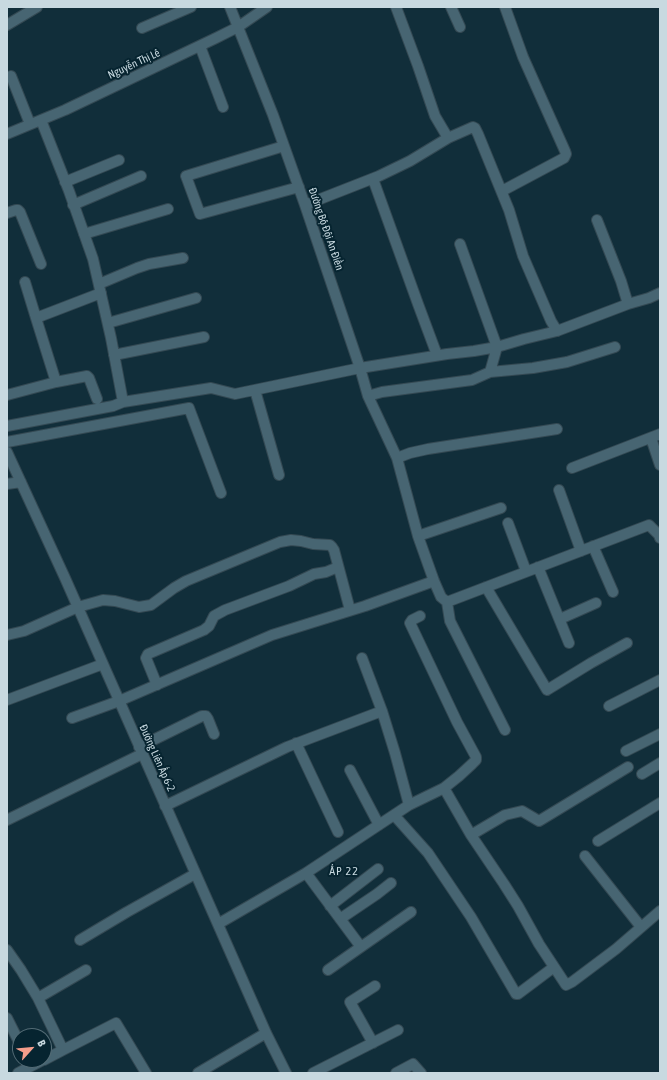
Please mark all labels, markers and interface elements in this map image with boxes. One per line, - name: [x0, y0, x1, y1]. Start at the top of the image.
- street label: Nguyễn Thị Lê: [106, 46, 162, 82]
- street label: Đường Bộ Đội An Điền: [306, 186, 346, 272]
- street label: Đường Liên Ấp 6-2: [136, 722, 178, 794]
- district label: ẤP 22: [329, 864, 359, 878]
- north arrow: [12, 1028, 52, 1068]
- text: B: [35, 1038, 48, 1048]

